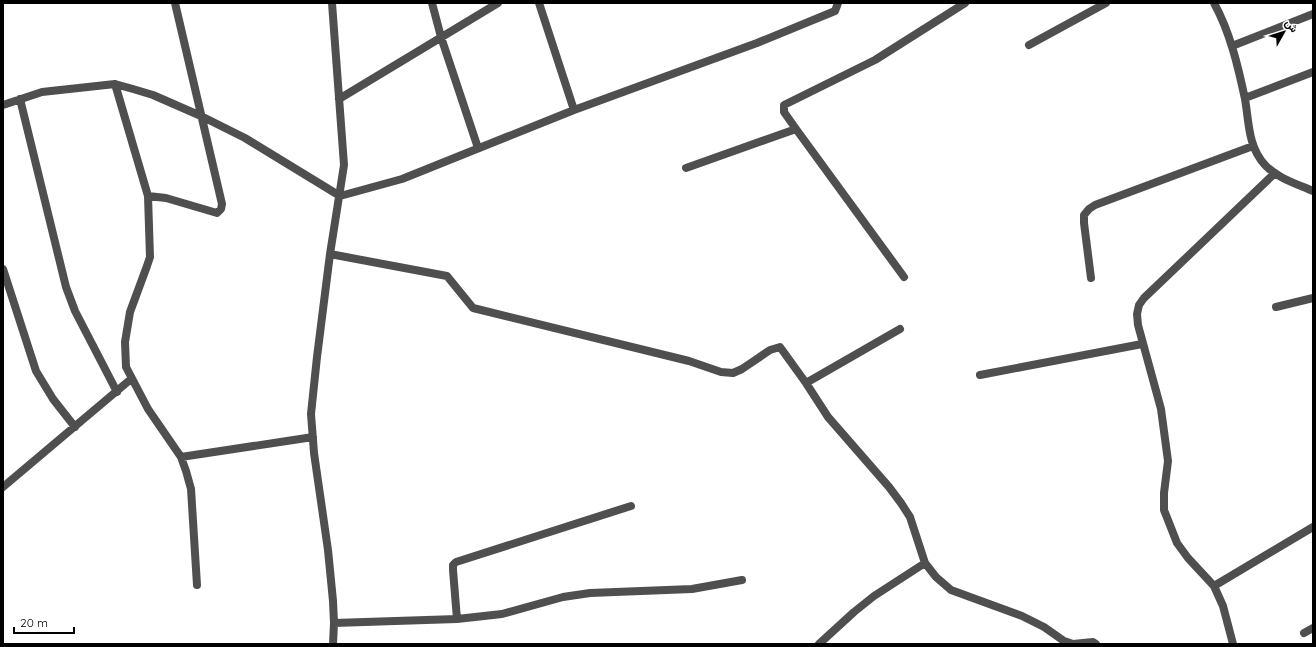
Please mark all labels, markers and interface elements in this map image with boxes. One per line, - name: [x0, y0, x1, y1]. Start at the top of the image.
- north arrow: [1264, 12, 1304, 52]
- text: ش: [1282, 16, 1301, 35]
- scale bar: [14, 609, 74, 635]
- text: 20 m: [20, 615, 48, 630]

